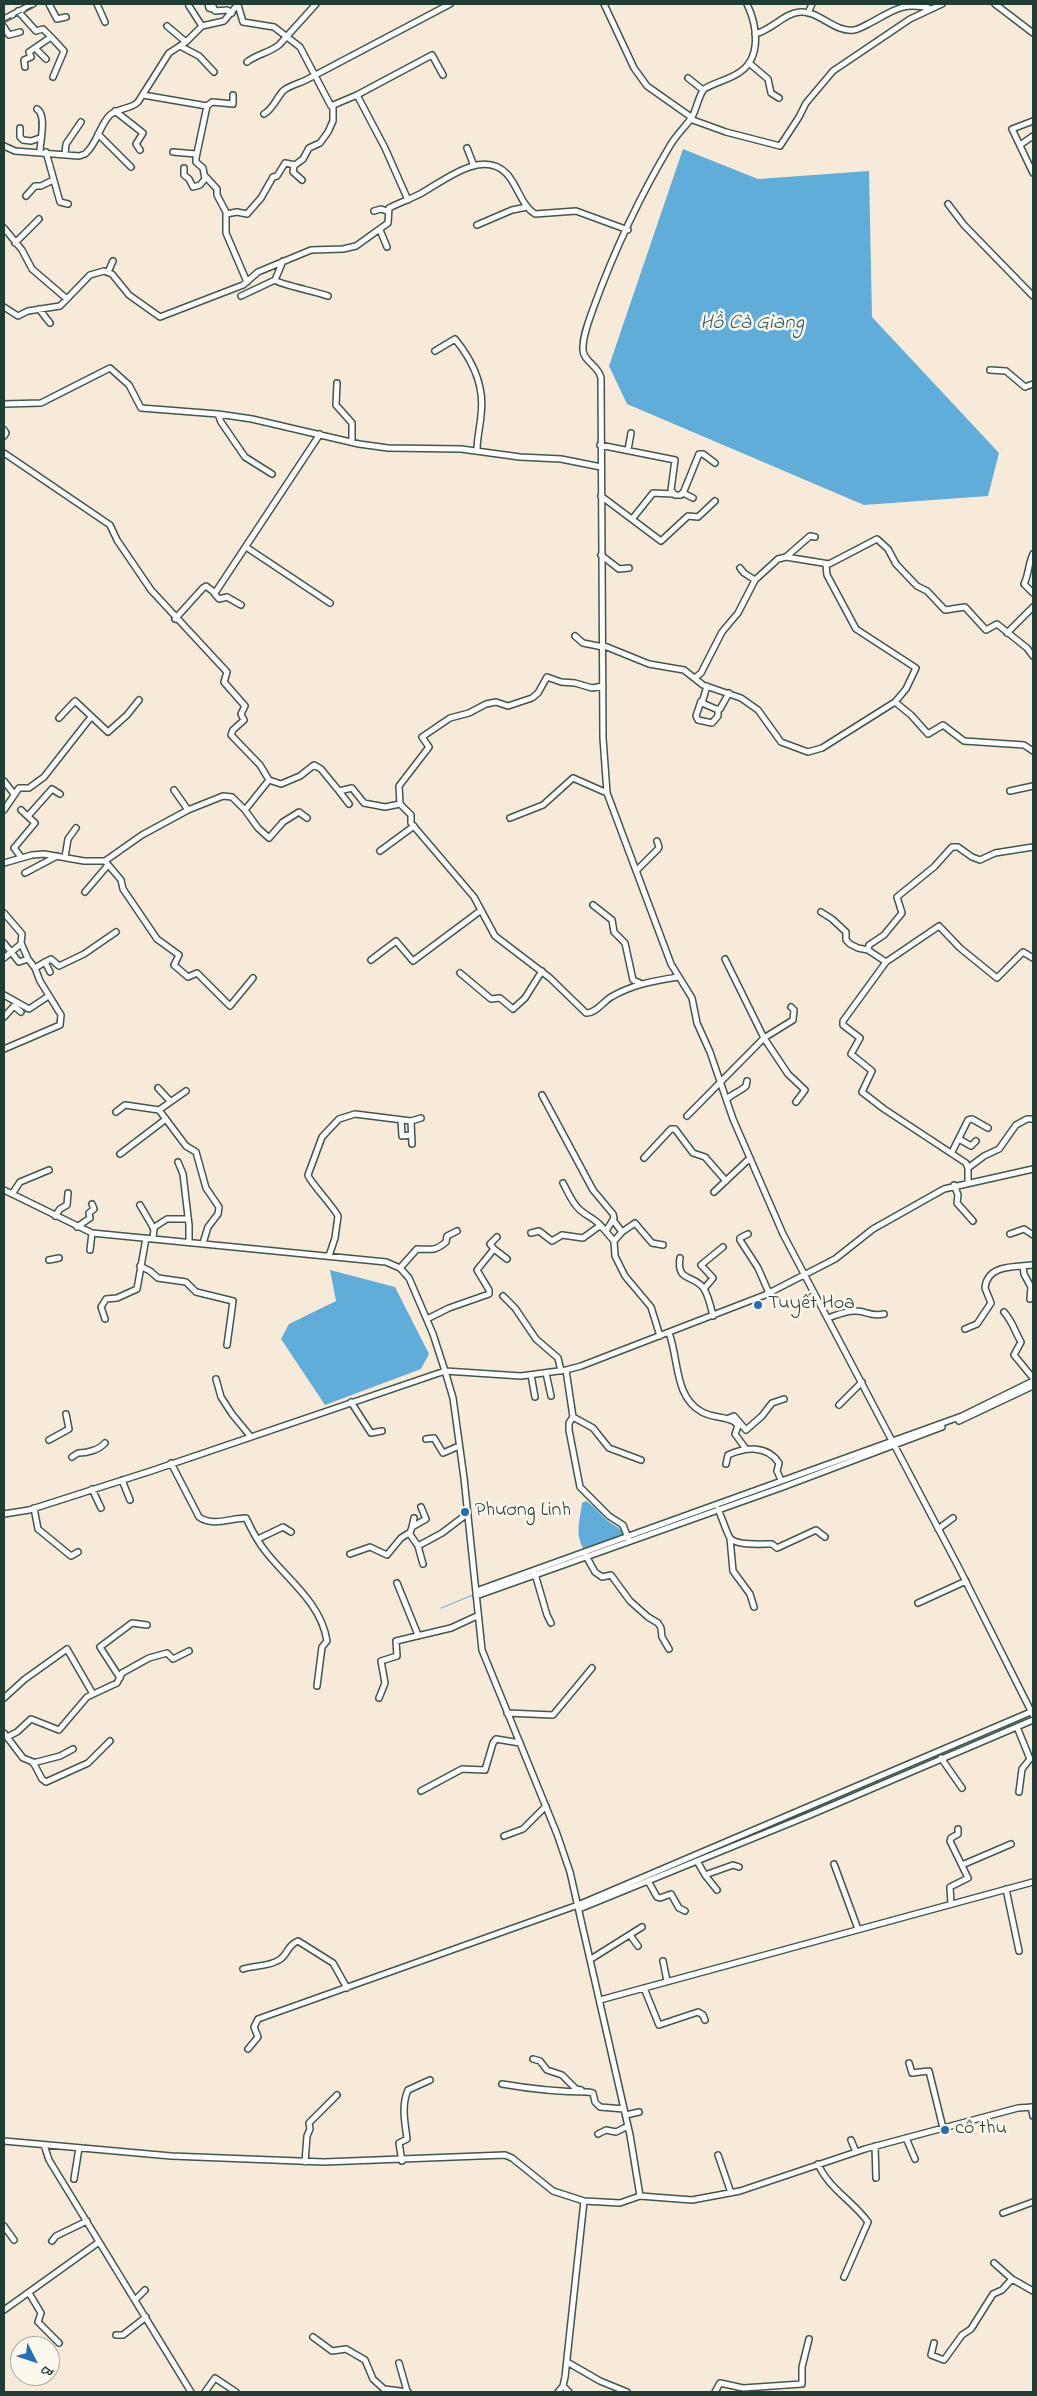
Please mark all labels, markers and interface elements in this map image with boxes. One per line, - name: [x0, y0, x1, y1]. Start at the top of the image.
- water label: Hồ Cà Giang: [700, 312, 804, 338]
- place label: Tuyết Hoa: [768, 1293, 855, 1317]
- marker: Tuyết Hoa: [752, 1299, 764, 1311]
- place label: Phương Linh: [475, 1500, 571, 1524]
- marker: Phương Linh: [459, 1506, 471, 1518]
- place label: cô thu: [955, 2118, 1007, 2142]
- marker: cô thu: [939, 2124, 951, 2136]
- north arrow: [10, 2336, 60, 2386]
- text: B: [35, 2360, 57, 2381]

